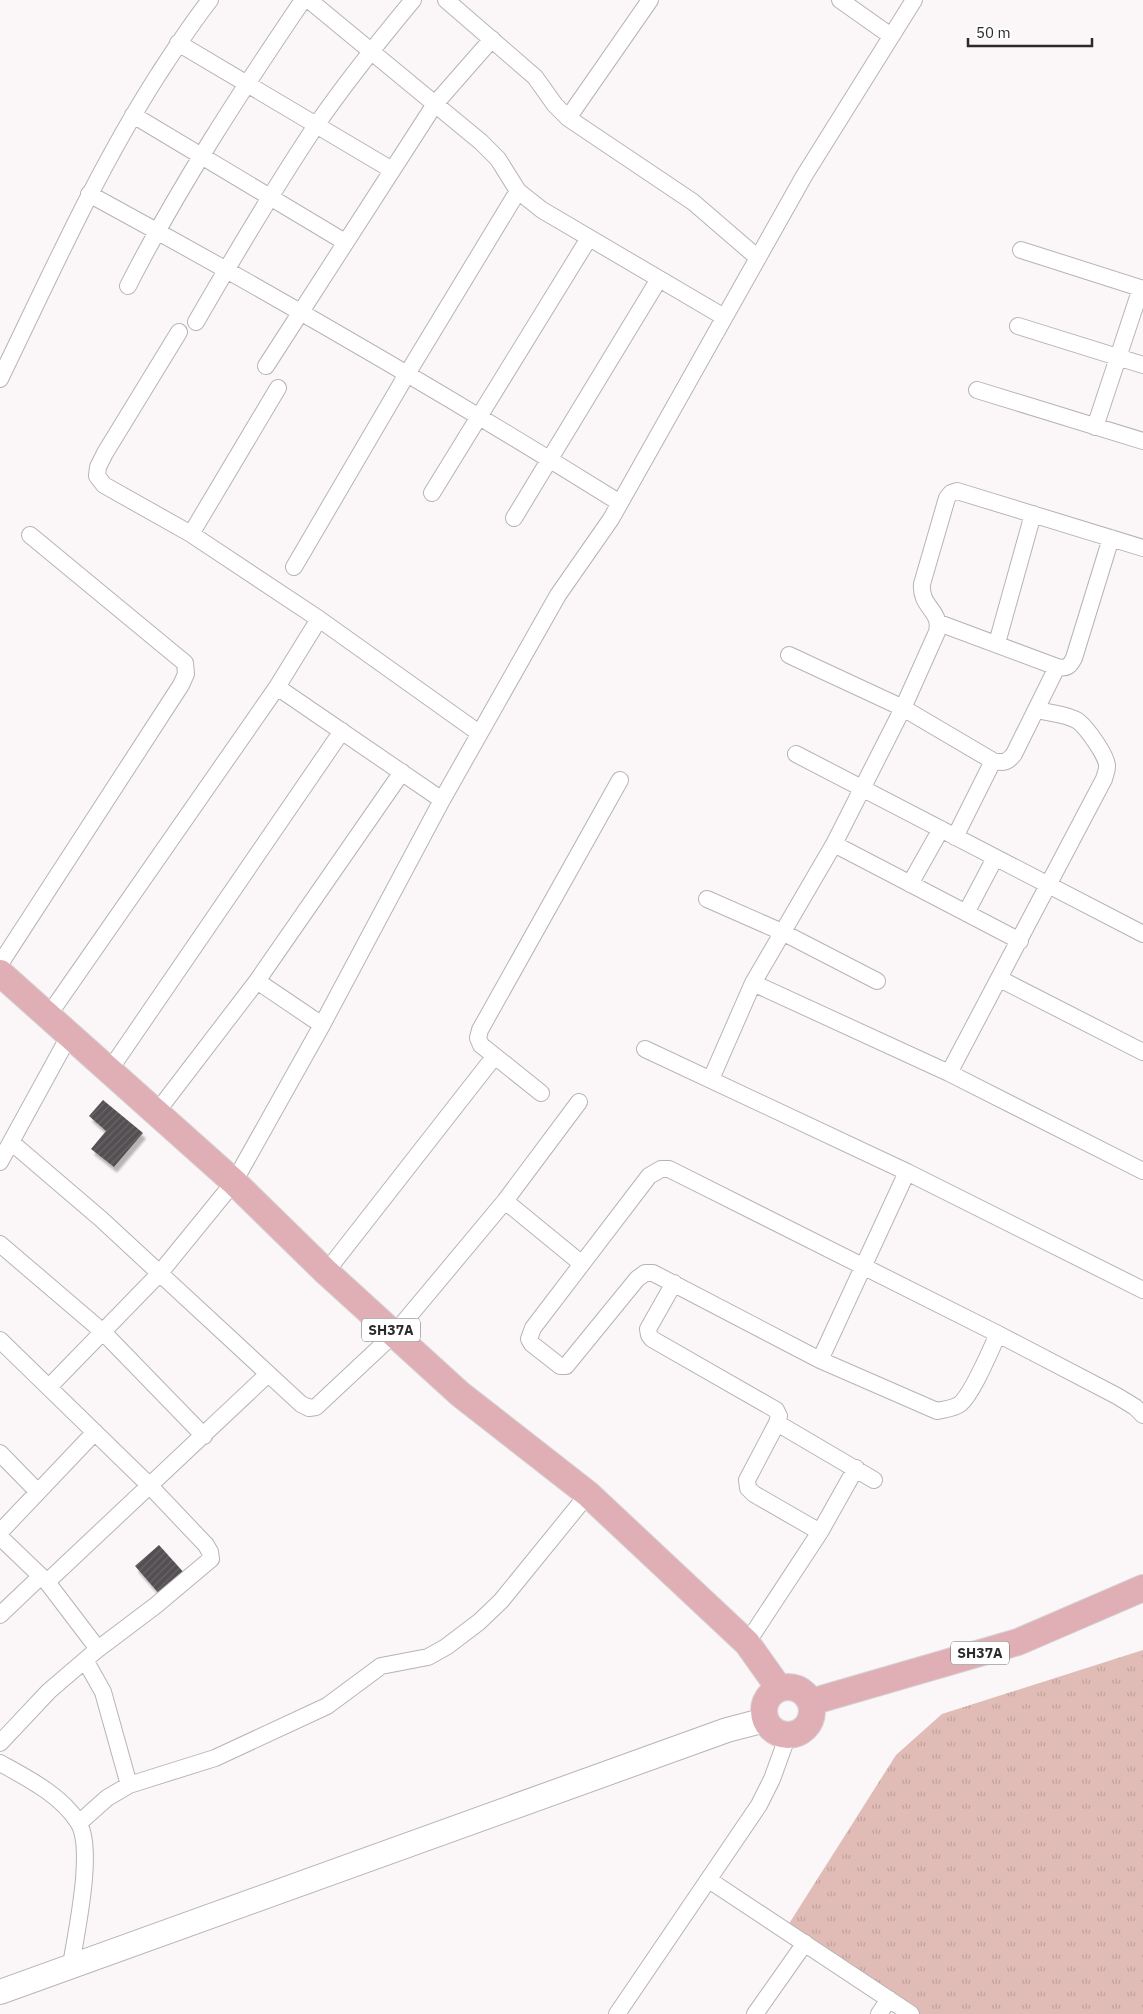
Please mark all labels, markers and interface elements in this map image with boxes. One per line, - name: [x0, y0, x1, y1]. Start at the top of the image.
- scale bar: [968, 15, 1092, 47]
- text: 50 m: [976, 23, 1011, 42]
- road number: SH37A: [362, 1318, 420, 1342]
- road number: SH37A: [951, 1642, 1009, 1665]

